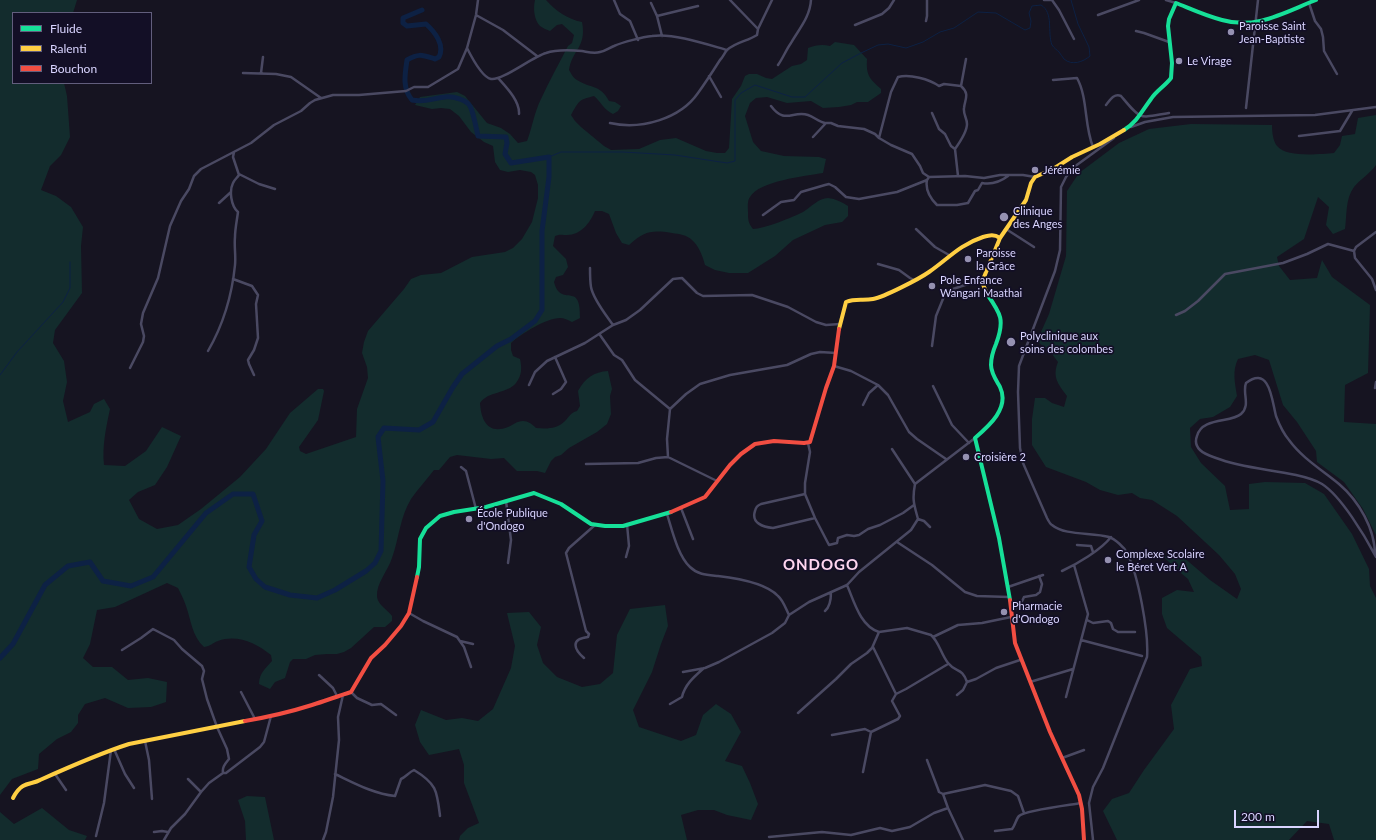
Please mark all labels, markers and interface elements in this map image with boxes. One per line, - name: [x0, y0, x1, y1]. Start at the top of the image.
- legend: [12, 12, 152, 84]
- place label: Paroisse Saint Jean-Baptiste: [1239, 19, 1306, 45]
- text: Fluide: [50, 21, 82, 36]
- marker: Paroisse Saint Jean-Baptiste: [1226, 27, 1236, 37]
- text: Ralenti: [50, 41, 87, 56]
- place label: Le Virage: [1187, 54, 1232, 68]
- marker: Le Virage: [1174, 56, 1184, 66]
- text: Bouchon: [50, 61, 97, 76]
- place label: Jérémie: [1043, 163, 1080, 177]
- marker: Jérémie: [1030, 165, 1040, 175]
- place label: Clinique des Anges: [1013, 204, 1062, 230]
- marker: Clinique des Anges: [998, 211, 1010, 223]
- place label: Paroisse la Grâce: [976, 246, 1016, 272]
- marker: Paroisse la Grâce: [963, 254, 973, 264]
- place label: Pole Enfance Wangari Maathai: [940, 273, 1022, 299]
- marker: Pole Enfance Wangari Maathai: [927, 281, 937, 291]
- place label: Polyclinique aux soins des colombes: [1020, 329, 1113, 355]
- marker: Polyclinique aux soins des colombes: [1005, 336, 1017, 348]
- place label: Croisière 2: [974, 450, 1026, 464]
- marker: Croisière 2: [961, 452, 971, 462]
- place label: École Publique d'Ondogo: [477, 506, 548, 532]
- marker: École Publique d'Ondogo: [464, 514, 474, 524]
- place label: Complexe Scolaire le Béret Vert A: [1116, 547, 1204, 573]
- marker: Complexe Scolaire le Béret Vert A: [1103, 555, 1113, 565]
- district label: ONDOGO: [783, 556, 859, 574]
- place label: Pharmacie d'Ondogo: [1012, 599, 1062, 625]
- marker: Pharmacie d'Ondogo: [999, 607, 1009, 617]
- scale bar: [1236, 802, 1321, 828]
- text: 200 m: [1241, 809, 1275, 824]

